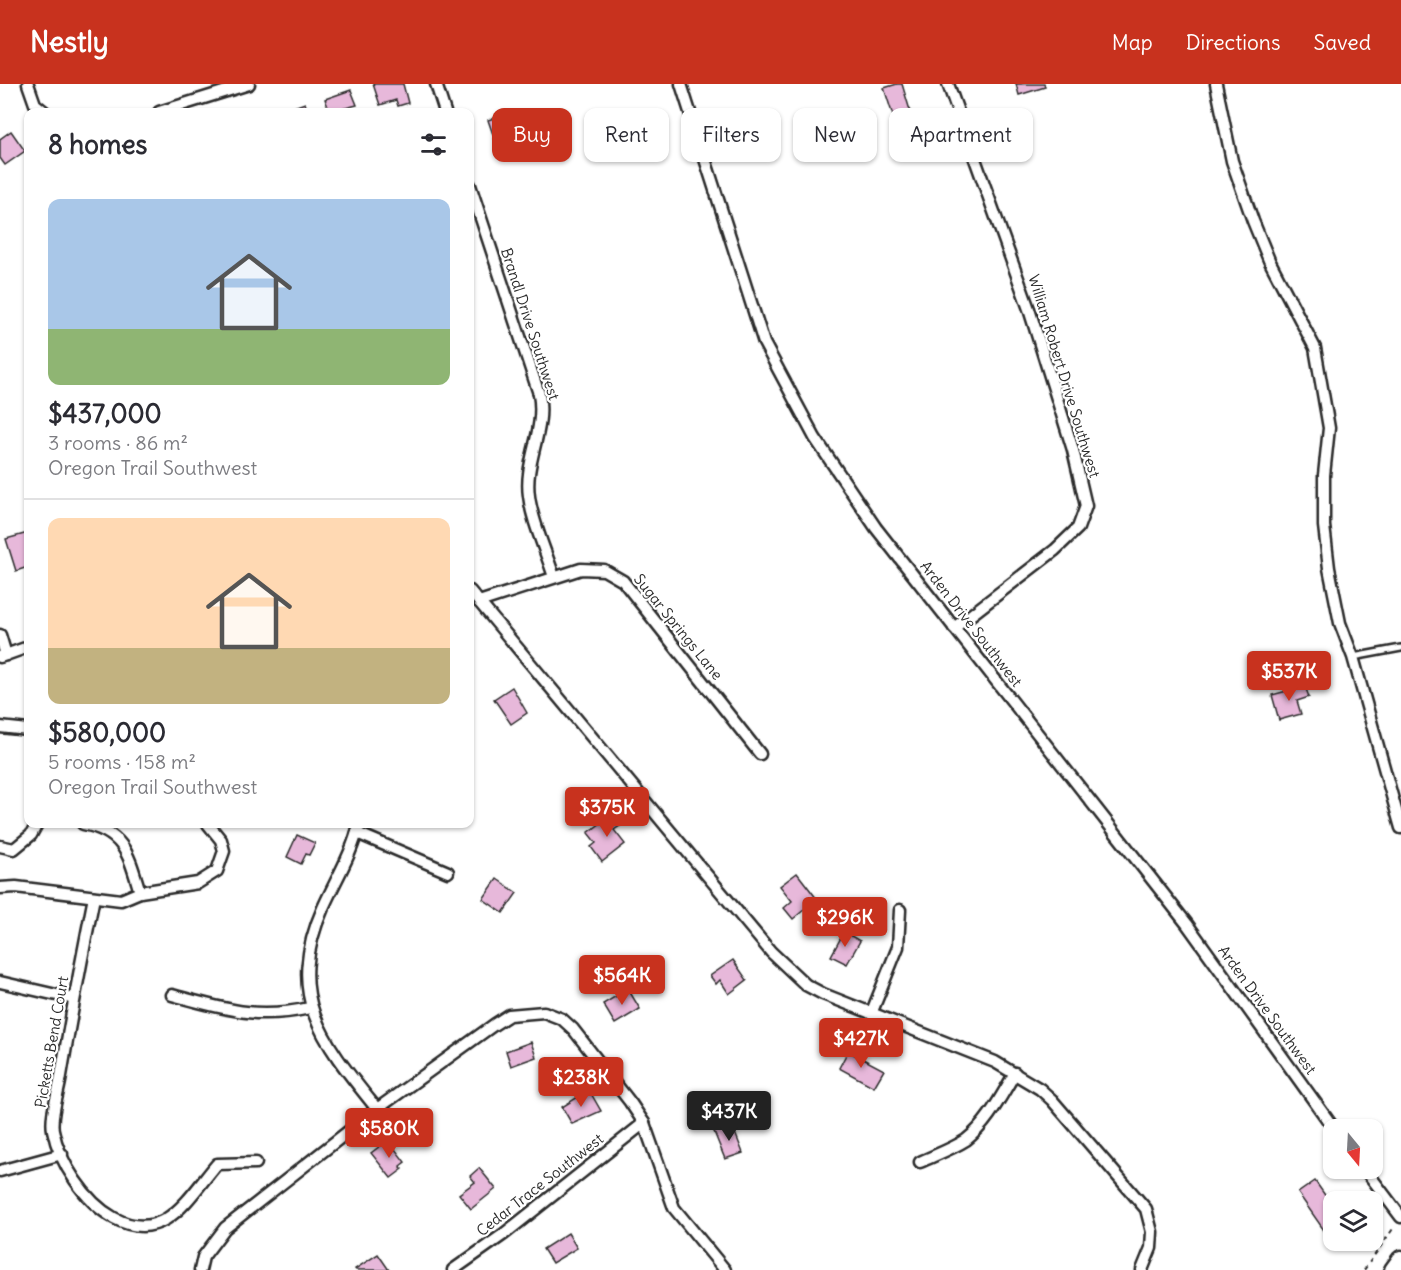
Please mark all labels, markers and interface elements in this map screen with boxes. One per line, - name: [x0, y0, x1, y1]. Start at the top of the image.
- text: Nestly: [30, 24, 109, 60]
- text: Map: [1112, 29, 1153, 56]
- text: Directions: [1186, 29, 1280, 56]
- text: Saved: [1313, 29, 1371, 56]
- chip: Buy: [492, 108, 572, 162]
- chip: Rent: [584, 108, 669, 162]
- chip: Filters: [681, 108, 781, 162]
- chip: New: [793, 108, 877, 162]
- chip: Apartment: [889, 108, 1033, 162]
- text: 8 homes: [48, 128, 147, 161]
- icon: filters: [417, 128, 450, 161]
- icon: home: [195, 238, 303, 346]
- street label: Brandl Drive Southwest: [497, 245, 564, 402]
- street label: William Robert Drive Southwest: [1025, 272, 1104, 480]
- text: $437,000: [48, 397, 162, 430]
- text: 3 rooms · 86 m²: [48, 430, 188, 455]
- text: Oregon Trail Southwest: [48, 455, 257, 480]
- icon: home: [195, 557, 303, 665]
- street label: Arden Drive Southwest: [916, 557, 1026, 690]
- street label: Sugar Springs Lane: [630, 570, 727, 684]
- pin: $537K: [1247, 651, 1331, 702]
- text: $537K: [1261, 658, 1317, 683]
- text: $580,000: [48, 716, 166, 749]
- text: 5 rooms · 158 m²: [48, 749, 196, 774]
- text: Oregon Trail Southwest: [48, 774, 257, 799]
- pin: $375K: [565, 787, 649, 838]
- text: $375K: [579, 794, 635, 819]
- pin: $296K: [803, 897, 887, 948]
- text: $296K: [816, 904, 874, 929]
- street label: Arden Drive Southwest: [1214, 942, 1321, 1078]
- pin: $564K: [580, 955, 664, 1006]
- text: $564K: [593, 962, 651, 987]
- street label: Picketts Bend Court: [31, 975, 72, 1109]
- pin: $427K: [819, 1018, 903, 1069]
- text: $427K: [833, 1025, 889, 1050]
- pin: $238K: [539, 1057, 623, 1108]
- text: $238K: [552, 1064, 610, 1089]
- pin: $437K: [687, 1091, 771, 1142]
- text: $437K: [701, 1098, 757, 1123]
- pin: $580K: [347, 1108, 431, 1159]
- text: $580K: [359, 1115, 419, 1140]
- north arrow: [1323, 1119, 1383, 1179]
- map controls: [1323, 1119, 1383, 1251]
- street label: Cedar Trace Southwest: [472, 1129, 607, 1240]
- button: layers: [1323, 1191, 1383, 1251]

